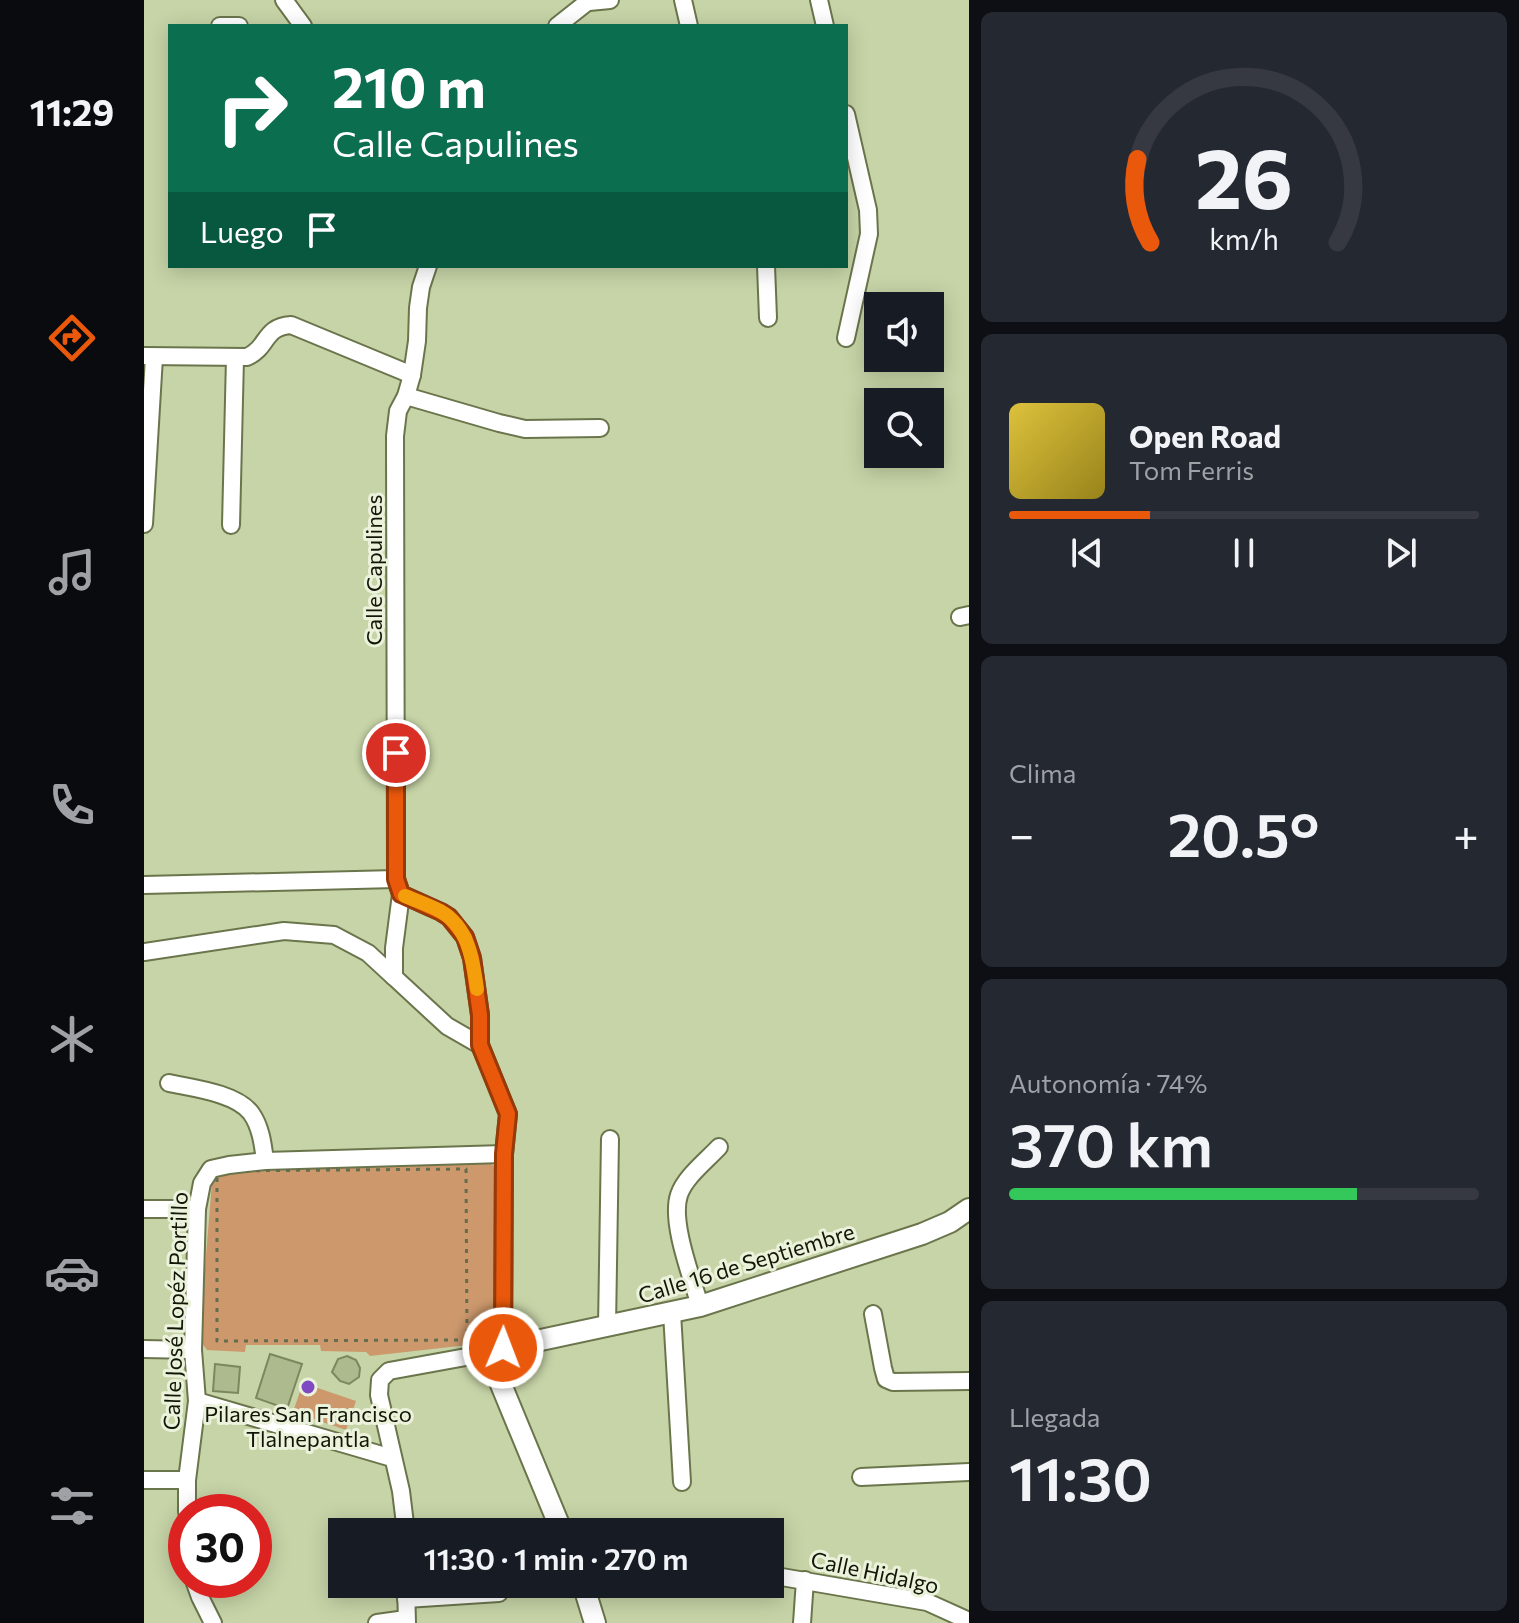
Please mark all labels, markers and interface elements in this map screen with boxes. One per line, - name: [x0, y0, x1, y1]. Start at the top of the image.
- text: 210 m: [332, 51, 486, 120]
- icon: right: [200, 56, 304, 160]
- text: 11:29: [30, 89, 114, 133]
- text: Calle Capulines: [332, 120, 579, 164]
- text: 26: [1195, 124, 1293, 226]
- icon: arrive: [300, 208, 344, 252]
- text: Luego: [200, 212, 284, 249]
- text: km/h: [1209, 221, 1279, 256]
- map controls: [864, 292, 944, 468]
- button: sound: [864, 292, 944, 372]
- icon: directions: [44, 310, 100, 366]
- button: search: [864, 388, 944, 468]
- text: Open Road: [1129, 417, 1281, 454]
- text: Tom Ferris: [1129, 454, 1254, 485]
- street label: Calle Capulines: [360, 495, 387, 645]
- icon: previous: [1065, 531, 1109, 575]
- icon: pause: [1222, 531, 1266, 575]
- icon: next: [1379, 531, 1423, 575]
- icon: music: [44, 544, 100, 600]
- pin: [362, 719, 430, 787]
- icon: arrive: [374, 731, 418, 775]
- text: Clima: [1009, 757, 1076, 788]
- icon: phone: [44, 777, 100, 833]
- text: 20.5°: [1168, 796, 1320, 869]
- text: −: [1009, 806, 1034, 860]
- text: +: [1453, 806, 1479, 860]
- icon: climate: [44, 1011, 100, 1067]
- text: Autonomía · 74%: [1009, 1067, 1207, 1098]
- text: 370 km: [1009, 1106, 1213, 1179]
- street label: Calle José Lopéz Portillo: [157, 1191, 193, 1431]
- street label: Calle 16 de Septiembre: [634, 1217, 858, 1309]
- icon: car: [44, 1245, 100, 1301]
- position arrow: [461, 1306, 545, 1390]
- marker: Pilares San Francisco Tlalnepantla: [299, 1378, 317, 1396]
- place label: Pilares San Francisco Tlalnepantla: [204, 1400, 412, 1452]
- text: Llegada: [1009, 1401, 1100, 1432]
- text: 11:30: [1009, 1440, 1152, 1513]
- icon: filters: [44, 1478, 100, 1534]
- speed limit sign: 30: [168, 1494, 272, 1598]
- text: 11:30 · 1 min · 270 m: [423, 1539, 689, 1576]
- street label: Calle Hidalgo: [808, 1545, 942, 1599]

